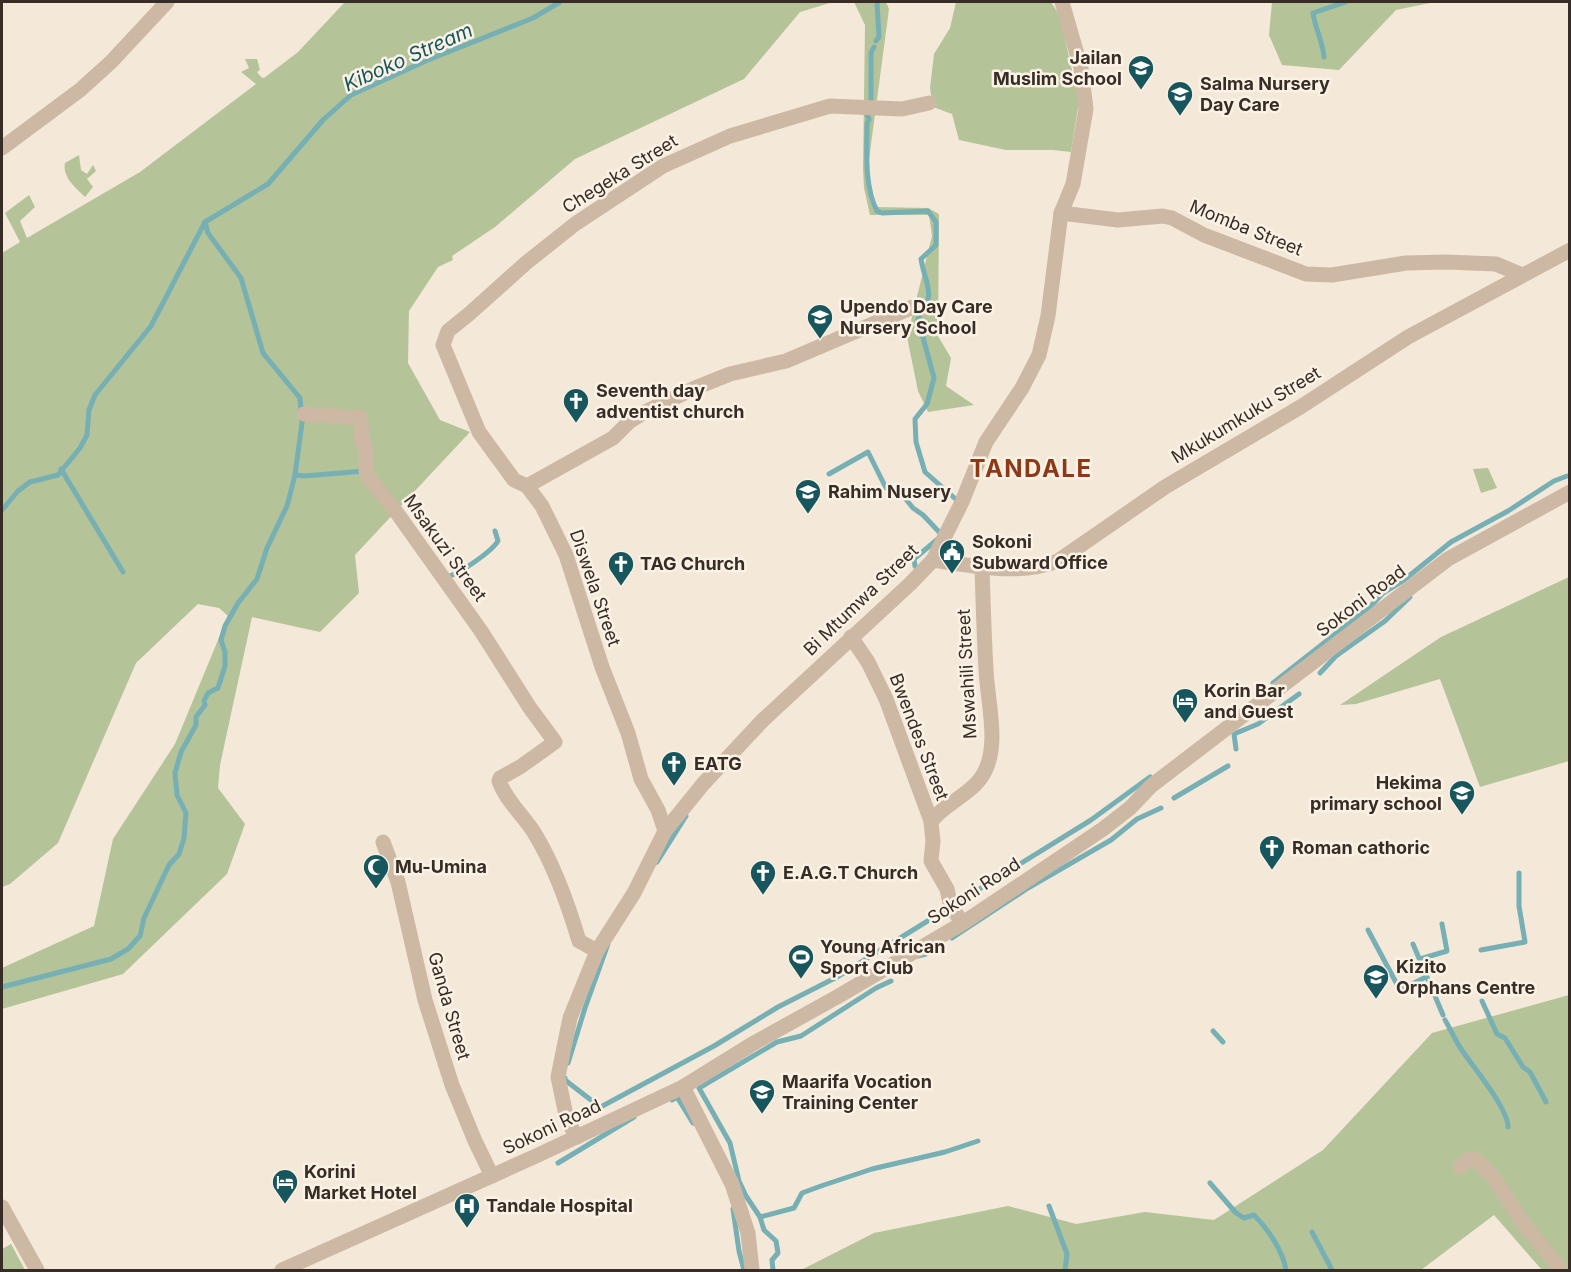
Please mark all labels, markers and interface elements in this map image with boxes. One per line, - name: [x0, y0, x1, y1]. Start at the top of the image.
- water label: Kiboko Stream: [340, 18, 476, 96]
- place label: Jailan Muslim School: [993, 47, 1122, 89]
- school or university icon: Jailan Muslim School: [1126, 53, 1156, 91]
- place label: Salma Nursery Day Care: [1200, 73, 1330, 115]
- school or university icon: Salma Nursery Day Care: [1165, 79, 1195, 117]
- street label: Chegeka Street: [558, 130, 681, 217]
- street label: Momba Street: [1187, 195, 1306, 260]
- place label: Upendo Day Care Nursery School: [840, 296, 993, 338]
- school or university icon: Upendo Day Care Nursery School: [805, 302, 835, 340]
- street label: Mkukumkuku Street: [1167, 362, 1324, 467]
- place label: Seventh day adventist church: [596, 380, 744, 422]
- church icon: Seventh day adventist church: [561, 386, 591, 424]
- district label: TANDALE: [970, 454, 1093, 483]
- school or university icon: Rahim Nusery: [793, 477, 823, 515]
- place label: Rahim Nusery: [828, 481, 951, 502]
- street label: Msakuzi Street: [400, 490, 491, 605]
- street label: Diswela Street: [566, 527, 625, 649]
- place label: Sokoni Subward Office: [972, 531, 1108, 573]
- public building icon: Sokoni Subward Office: [937, 537, 967, 575]
- street label: Bi Mtumwa Street: [799, 540, 922, 660]
- church icon: TAG Church: [606, 549, 636, 587]
- place label: TAG Church: [640, 553, 745, 574]
- street label: Sokoni Road: [1312, 560, 1409, 641]
- street label: Mswahili Street: [953, 608, 980, 740]
- street label: Bwendes Street: [886, 670, 953, 803]
- place label: Korin Bar and Guest: [1204, 680, 1294, 722]
- hotel icon: Korin Bar and Guest: [1170, 686, 1200, 724]
- church icon: EATG: [659, 749, 689, 787]
- place label: EATG: [694, 753, 742, 774]
- place label: Hekima primary school: [1310, 772, 1442, 814]
- school or university icon: Hekima primary school: [1447, 778, 1477, 816]
- church icon: Roman cathoric: [1257, 833, 1287, 871]
- place label: Roman cathoric: [1292, 837, 1430, 858]
- mosque icon: Mu-Umina: [361, 852, 391, 890]
- street label: Sokoni Road: [924, 853, 1024, 928]
- place label: Mu-Umina: [395, 856, 487, 877]
- church icon: E.A.G.T Church: [748, 858, 778, 896]
- place label: E.A.G.T Church: [783, 862, 918, 883]
- place label: Young African Sport Club: [820, 936, 945, 978]
- sports icon: Young African Sport Club: [786, 942, 816, 980]
- street label: Ganda Street: [424, 950, 475, 1062]
- place label: Kizito Orphans Centre: [1396, 956, 1536, 998]
- school or university icon: Kizito Orphans Centre: [1361, 962, 1391, 1000]
- place label: Maarifa Vocation Training Center: [782, 1071, 932, 1113]
- school or university icon: Maarifa Vocation Training Center: [747, 1077, 777, 1115]
- street label: Sokoni Road: [499, 1095, 604, 1158]
- place label: Korini Market Hotel: [304, 1161, 417, 1203]
- hotel icon: Korini Market Hotel: [270, 1167, 300, 1205]
- hospital icon: Tandale Hospital: [452, 1191, 482, 1229]
- place label: Tandale Hospital: [486, 1195, 633, 1216]

